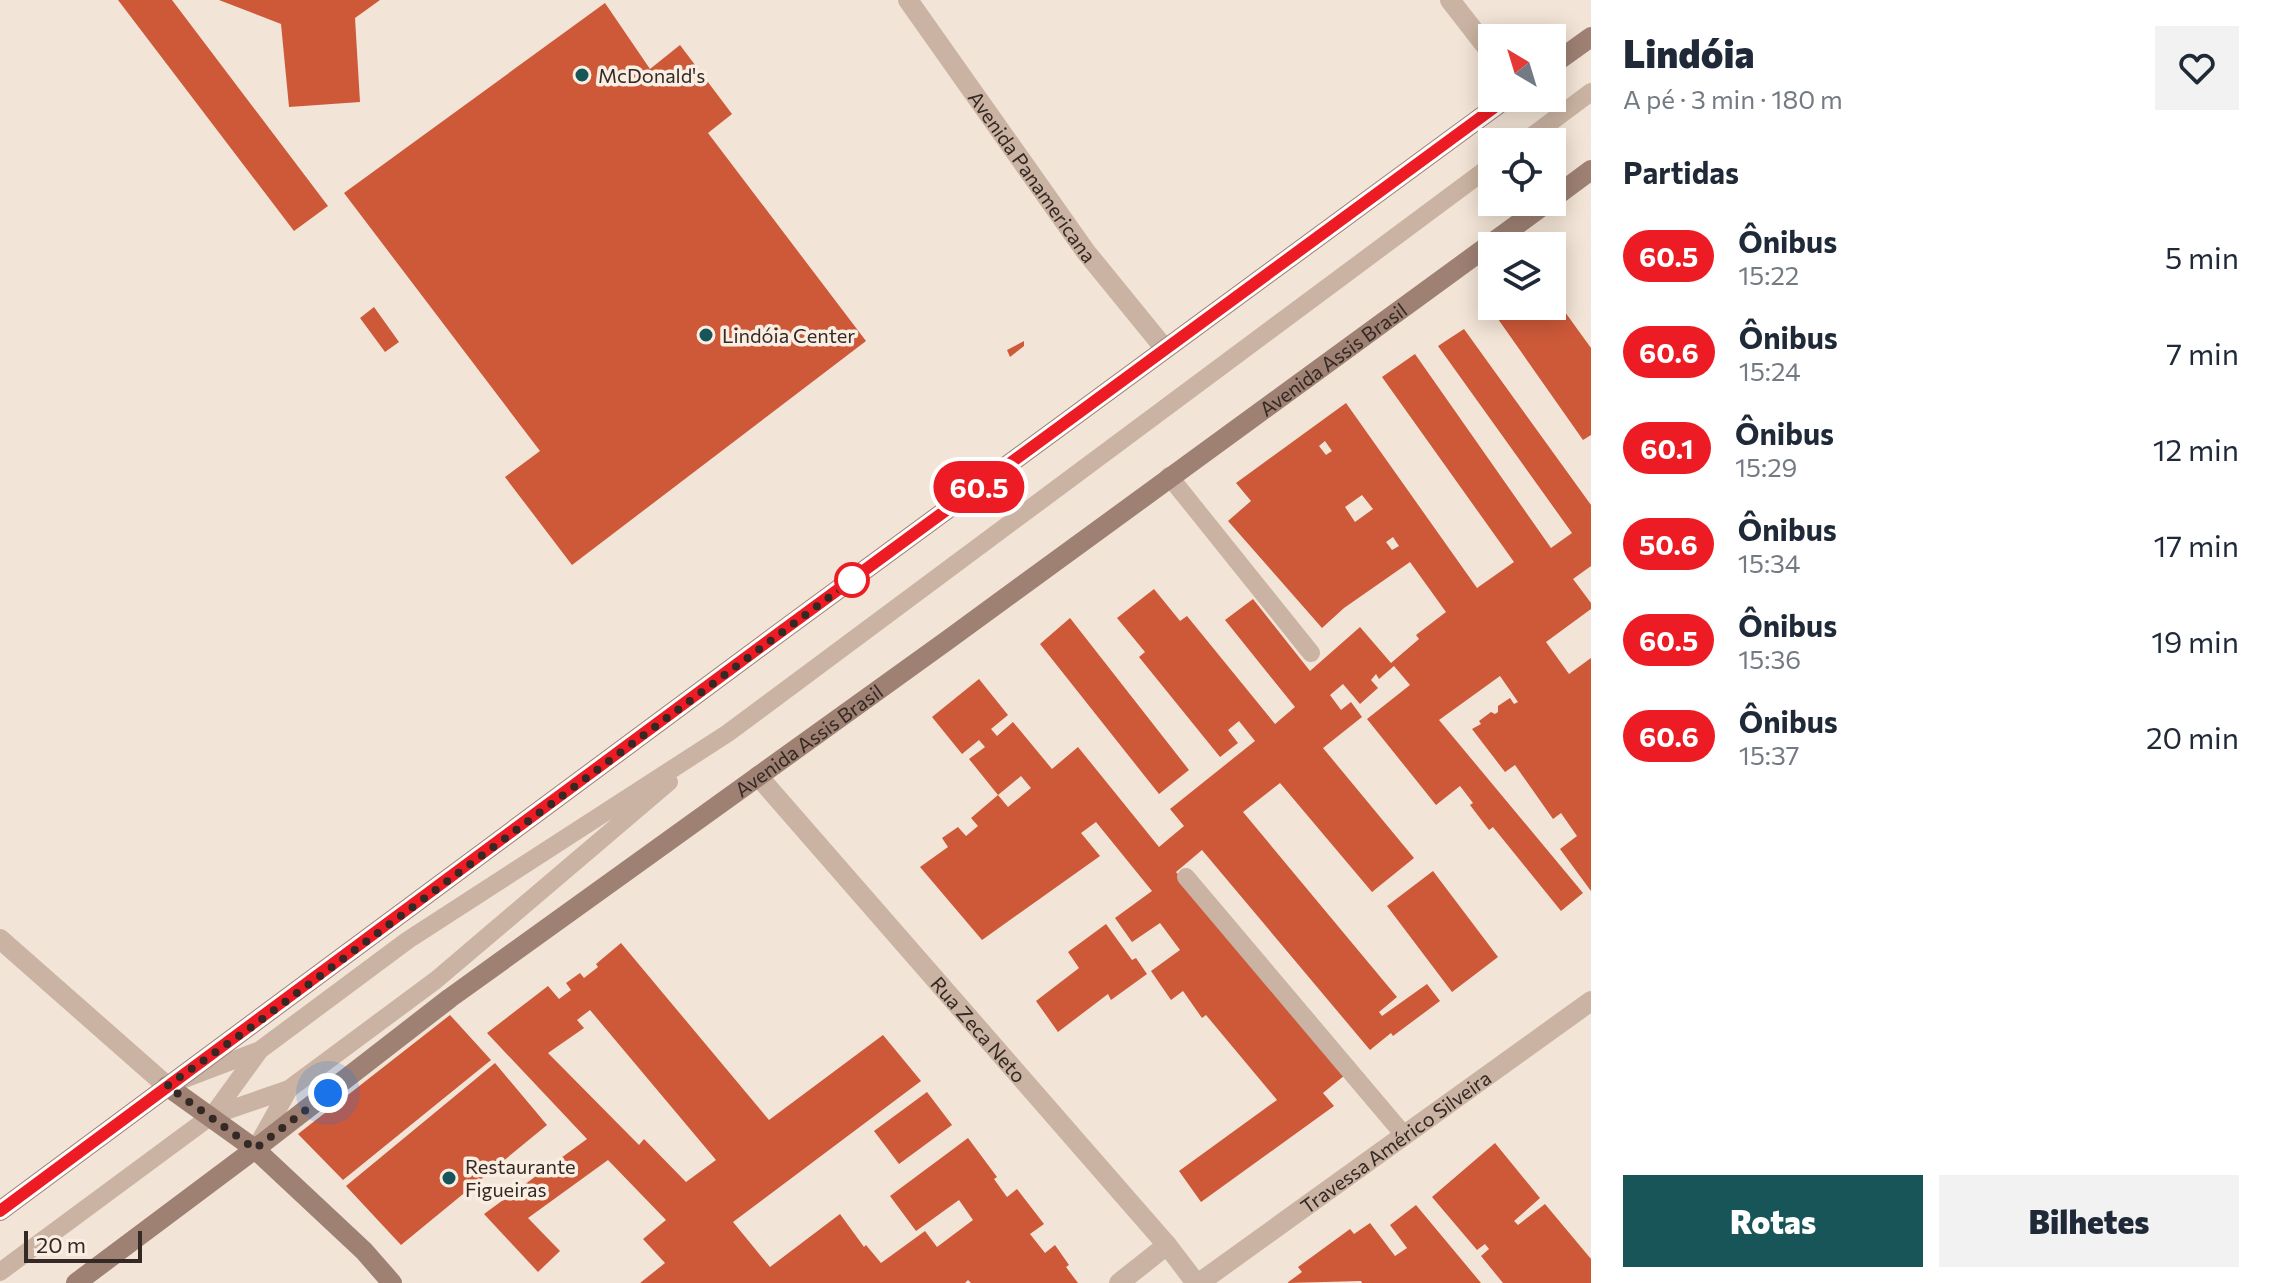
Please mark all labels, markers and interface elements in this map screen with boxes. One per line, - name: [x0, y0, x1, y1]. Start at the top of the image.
- north arrow: [1478, 24, 1566, 112]
- map controls: [1478, 24, 1566, 320]
- button: heart: [2155, 26, 2239, 110]
- text: Lindóia: [1623, 29, 1754, 76]
- place label: McDonald's: [598, 63, 705, 87]
- marker: McDonald's: [573, 66, 591, 84]
- text: A pé · 3 min · 180 m: [1623, 83, 1843, 114]
- street label: Avenida Panamericana: [964, 86, 1101, 267]
- button: locate: [1478, 128, 1566, 216]
- text: Partidas: [1623, 153, 1739, 190]
- text: Ônibus: [1738, 222, 1837, 259]
- button: layers: [1478, 232, 1566, 320]
- text: 5 min: [2165, 238, 2239, 275]
- text: 60.5: [1639, 239, 1698, 273]
- text: 15:22: [1738, 259, 1799, 290]
- street label: Avenida Assis Brasil: [1254, 297, 1411, 421]
- text: Ônibus: [1739, 318, 1838, 355]
- place label: Lindóia Center: [722, 323, 855, 347]
- marker: Lindóia Center: [697, 326, 715, 344]
- text: 7 min: [2166, 334, 2239, 371]
- text: 60.6: [1639, 335, 1699, 369]
- text: 15:24: [1739, 355, 1801, 386]
- text: Ônibus: [1735, 414, 1834, 451]
- text: 12 min: [2153, 430, 2239, 467]
- text: 60.1: [1640, 431, 1694, 465]
- text: 15:29: [1735, 451, 1797, 482]
- line badge: 60.5: [923, 461, 1035, 513]
- text: 60.5: [949, 470, 1009, 504]
- text: Ônibus: [1738, 510, 1837, 547]
- text: 17 min: [2154, 526, 2239, 563]
- text: 50.6: [1639, 527, 1698, 561]
- text: 15:34: [1738, 547, 1800, 578]
- unlabelled marker: [835, 563, 869, 597]
- text: Ônibus: [1738, 606, 1837, 643]
- text: 19 min: [2151, 622, 2239, 659]
- text: 60.5: [1639, 623, 1698, 657]
- text: 15:36: [1738, 643, 1801, 674]
- street label: Avenida Assis Brasil: [730, 679, 887, 801]
- text: Ônibus: [1739, 702, 1838, 739]
- text: 20 min: [2146, 718, 2239, 755]
- text: 60.6: [1639, 719, 1699, 753]
- text: 15:37: [1739, 739, 1799, 770]
- street label: Rua Zeca Neto: [926, 971, 1031, 1087]
- street label: Travessa Américo Silveira: [1296, 1065, 1495, 1218]
- your location: [308, 1073, 348, 1113]
- place label: Restaurante Figueiras: [465, 1154, 576, 1201]
- marker: Restaurante Figueiras: [440, 1169, 458, 1187]
- button: Rotas: [1623, 1175, 1923, 1267]
- button: Bilhetes: [1939, 1175, 2239, 1267]
- scale bar: [24, 1227, 142, 1263]
- text: 20 m: [36, 1231, 86, 1258]

